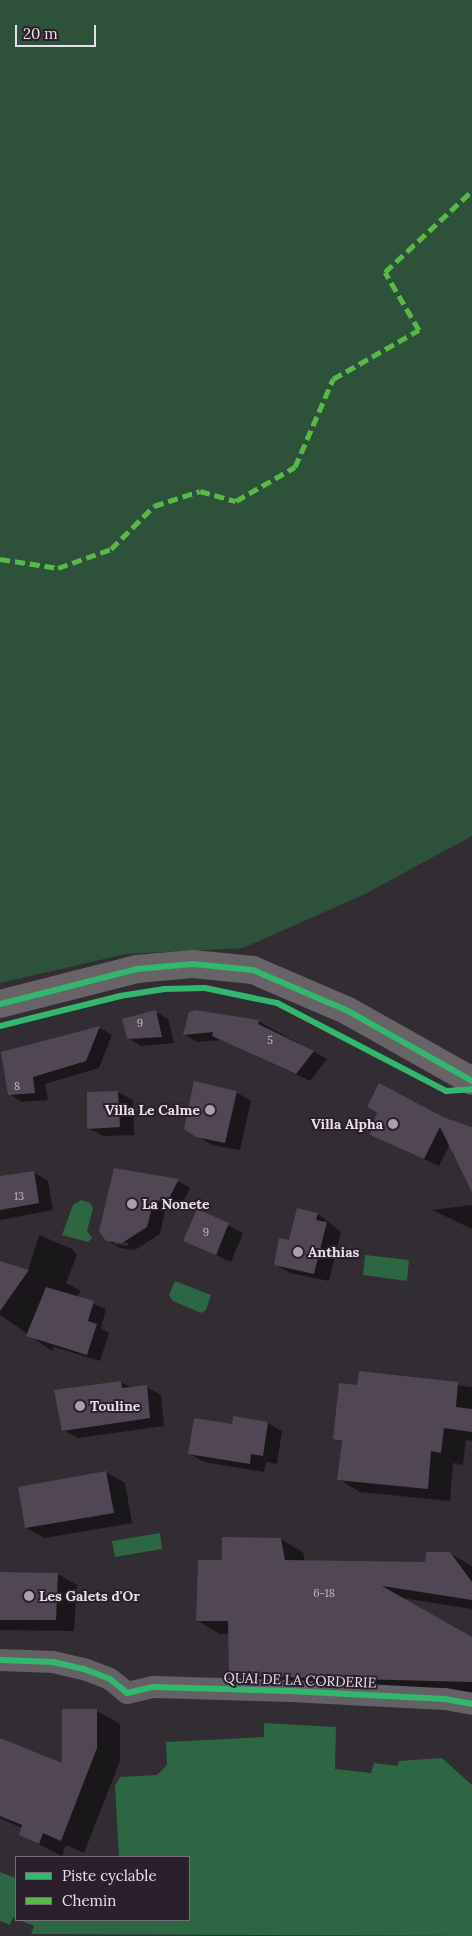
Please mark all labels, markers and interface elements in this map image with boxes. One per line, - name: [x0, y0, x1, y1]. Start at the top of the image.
- scale bar: [18, 15, 99, 47]
- text: 20 m: [23, 24, 58, 43]
- house number: 9: [137, 1016, 143, 1030]
- house number: 5: [267, 1033, 273, 1047]
- house number: 8: [14, 1079, 20, 1093]
- place label: Villa Le Calme: [105, 1102, 200, 1118]
- marker: Villa Le Calme: [204, 1104, 216, 1116]
- place label: Villa Alpha: [311, 1116, 383, 1132]
- marker: Villa Alpha: [387, 1118, 399, 1130]
- house number: 13: [14, 1189, 24, 1203]
- place label: La Nonete: [142, 1196, 210, 1212]
- marker: La Nonete: [126, 1198, 138, 1210]
- house number: 9: [203, 1225, 209, 1239]
- place label: Anthias: [308, 1244, 359, 1260]
- marker: Anthias: [292, 1246, 304, 1258]
- place label: Touline: [90, 1398, 140, 1414]
- marker: Touline: [74, 1400, 86, 1412]
- house number: 6-18: [313, 1586, 335, 1600]
- place label: Les Galets d'Or: [39, 1588, 140, 1604]
- marker: Les Galets d'Or: [23, 1590, 35, 1602]
- street label: QUAI DE LA CORDERIE: [223, 1669, 377, 1691]
- legend: [15, 1856, 190, 1921]
- text: Piste cyclable: [62, 1866, 157, 1885]
- text: Chemin: [62, 1891, 116, 1910]

